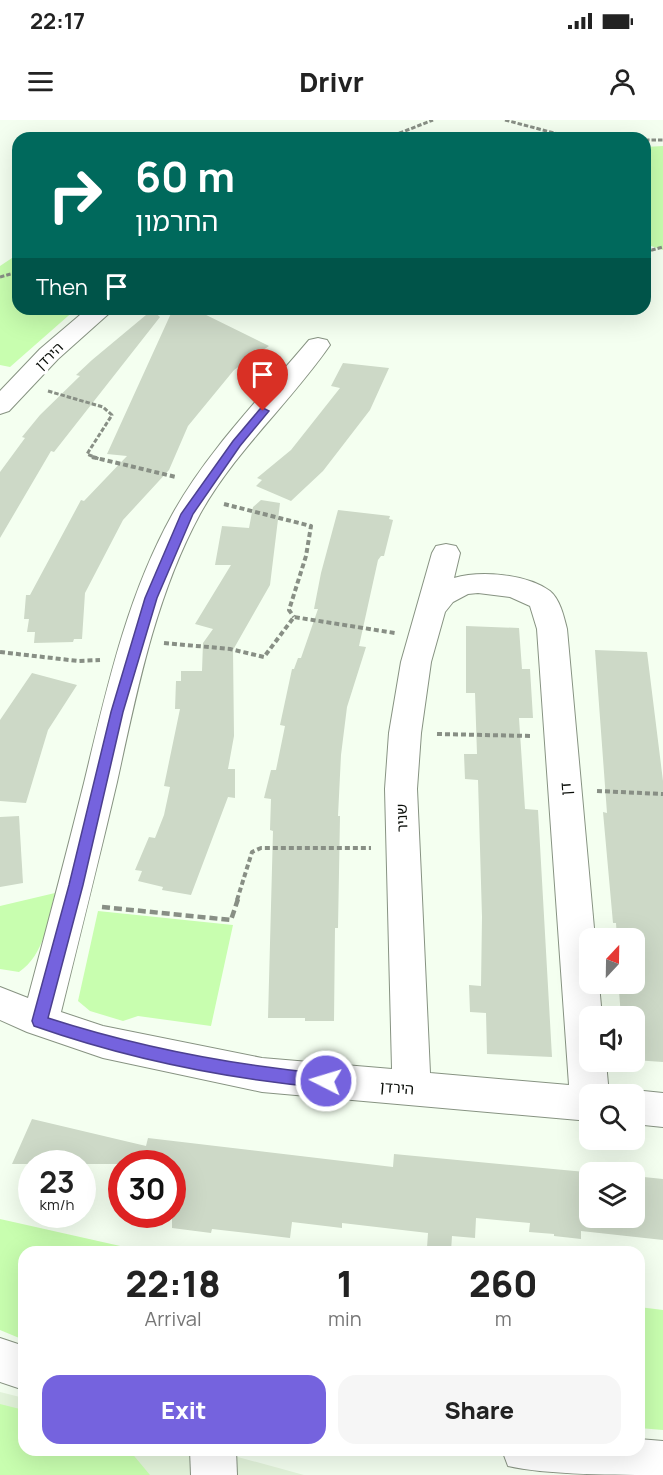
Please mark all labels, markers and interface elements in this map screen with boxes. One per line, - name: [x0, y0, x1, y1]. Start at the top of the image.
- text: 22:17: [30, 6, 85, 36]
- text: Drivr: [299, 63, 364, 100]
- icon: menu: [24, 65, 57, 98]
- icon: person: [606, 65, 639, 98]
- text: 60 m: [135, 147, 235, 205]
- icon: right: [36, 156, 114, 234]
- text: החרמון: [135, 202, 219, 239]
- icon: arrive: [100, 270, 133, 303]
- text: Then: [36, 272, 88, 302]
- street label: הירדן: [30, 338, 67, 374]
- pin: [237, 349, 288, 411]
- icon: arrive: [246, 358, 279, 391]
- street label: דן: [555, 782, 576, 796]
- street label: שניר: [391, 803, 412, 833]
- north arrow: [579, 928, 645, 994]
- map controls: [579, 928, 645, 1228]
- button: sound: [579, 1006, 645, 1072]
- position arrow: [294, 1049, 358, 1113]
- street label: הירדן: [379, 1076, 415, 1099]
- button: search: [579, 1084, 645, 1150]
- speed limit sign: 30: [108, 1150, 186, 1228]
- text: 23: [39, 1161, 75, 1202]
- button: layers: [579, 1162, 645, 1228]
- text: km/h: [40, 1194, 74, 1215]
- text: 22:18: [125, 1259, 221, 1308]
- text: 1: [337, 1259, 353, 1308]
- text: 260: [469, 1259, 538, 1308]
- text: Arrival: [144, 1305, 202, 1332]
- text: min: [328, 1305, 362, 1332]
- text: m: [495, 1305, 512, 1332]
- button: Exit: [42, 1375, 326, 1444]
- button: Share: [338, 1375, 621, 1444]

